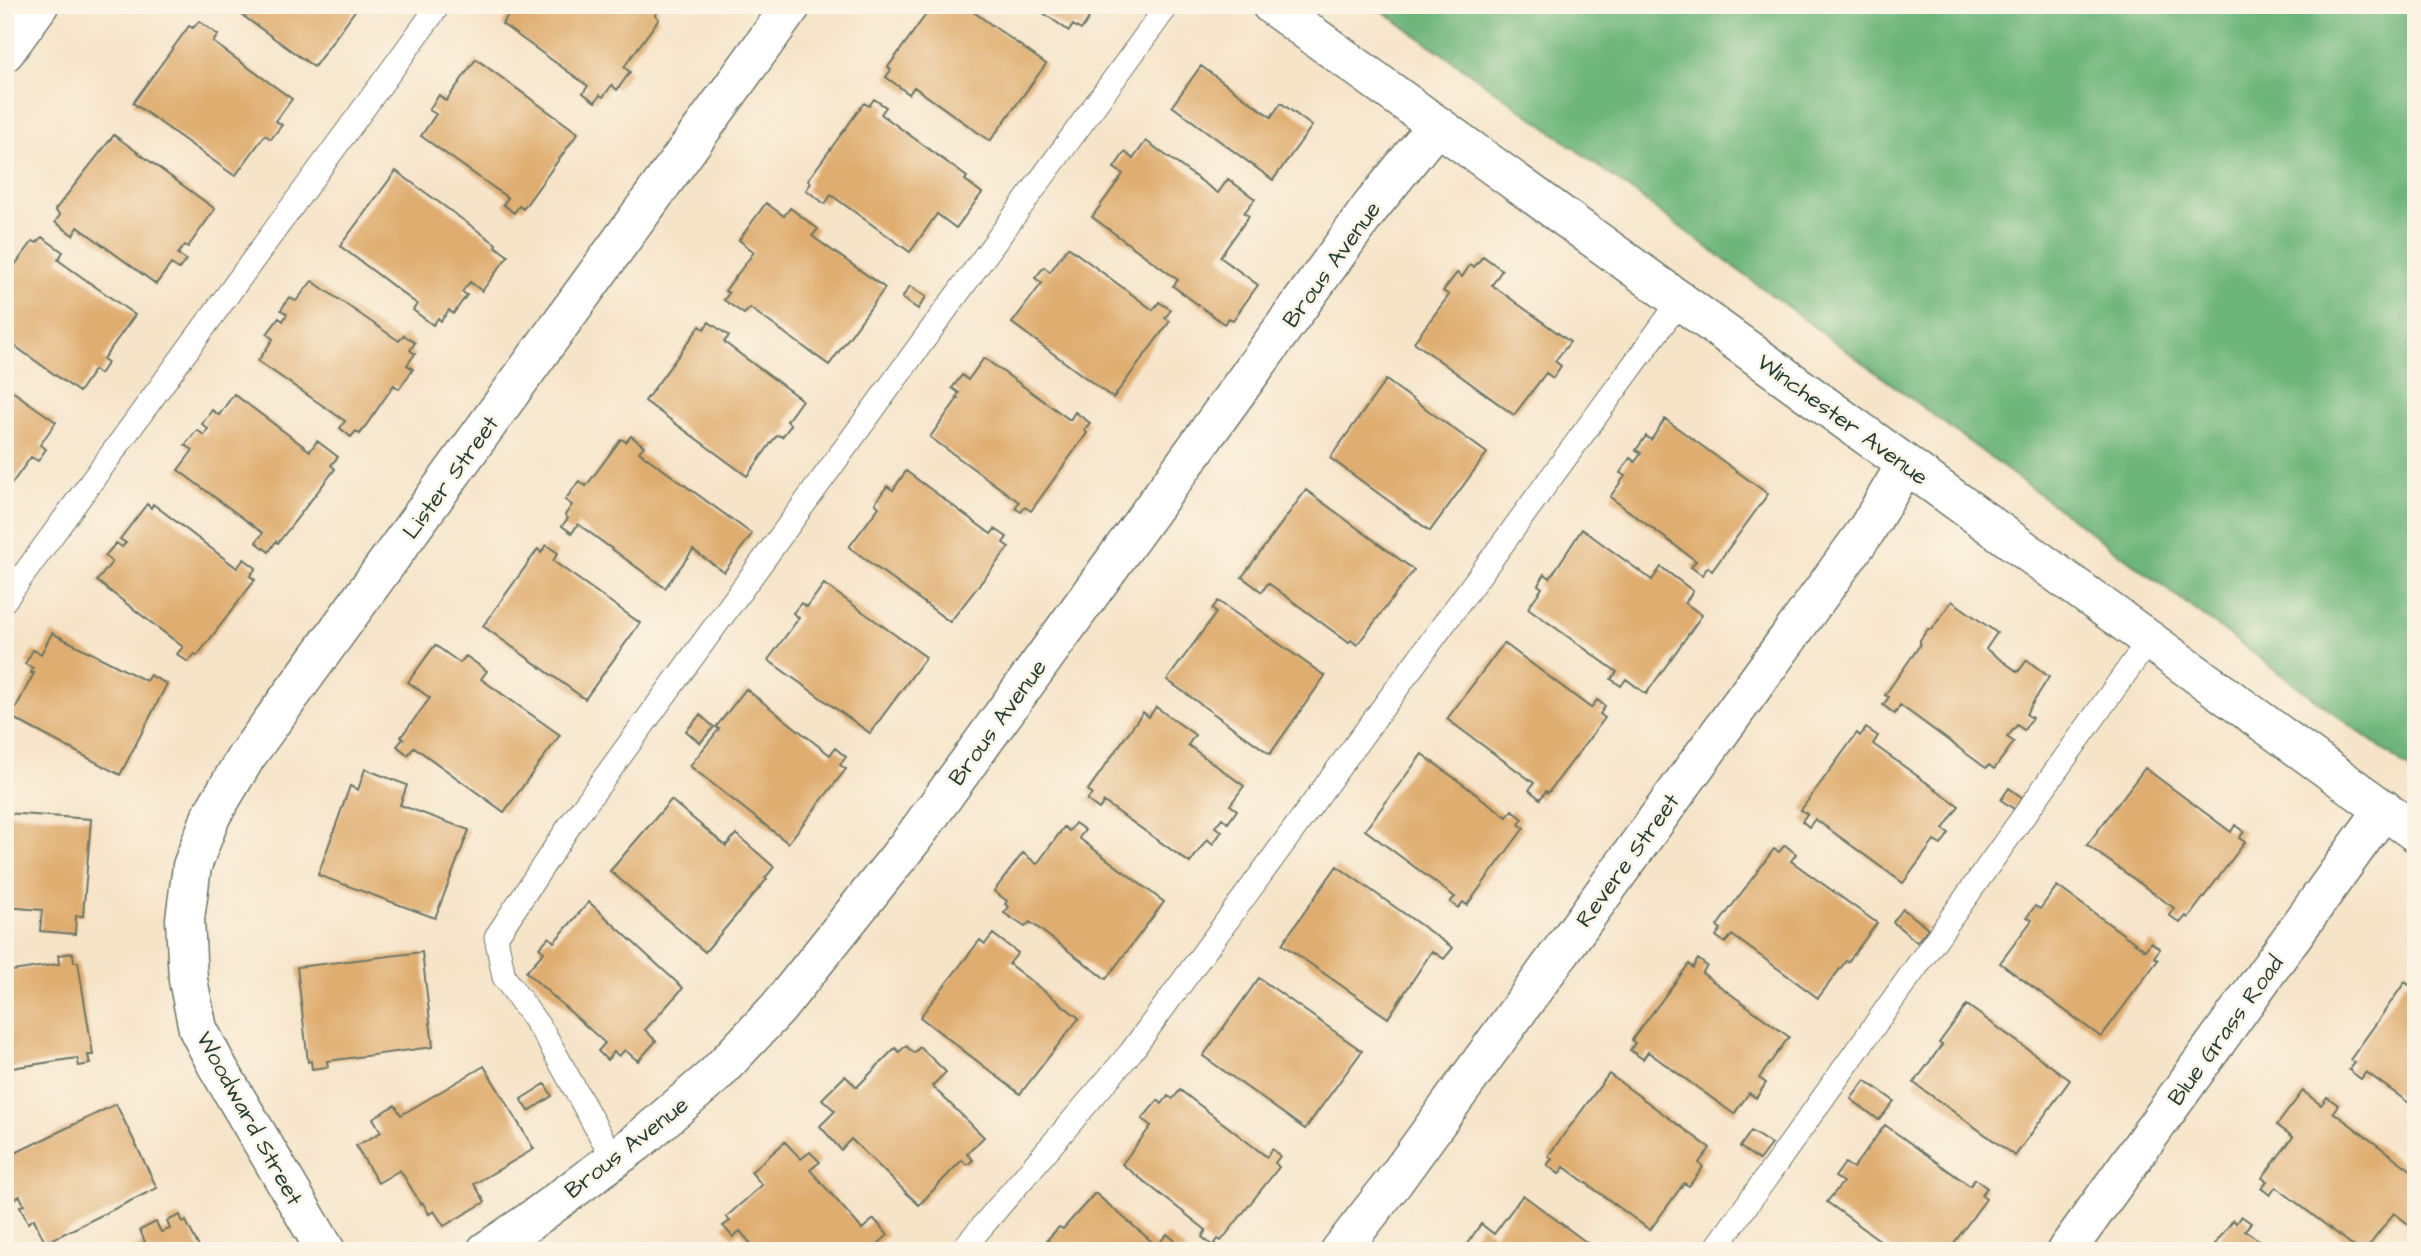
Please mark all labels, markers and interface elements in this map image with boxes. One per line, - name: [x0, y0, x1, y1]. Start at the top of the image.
- street label: Brous Avenue: [1275, 195, 1389, 334]
- street label: Winchester Avenue: [1750, 347, 1935, 493]
- street label: Lister Street: [395, 409, 507, 546]
- street label: Brous Avenue: [941, 653, 1055, 792]
- street label: Revere Street: [1568, 787, 1688, 934]
- street label: Blue Grass Road: [2160, 949, 2291, 1112]
- street label: Woodward Street: [188, 1026, 311, 1212]
- street label: Brous Avenue: [558, 1089, 695, 1206]

